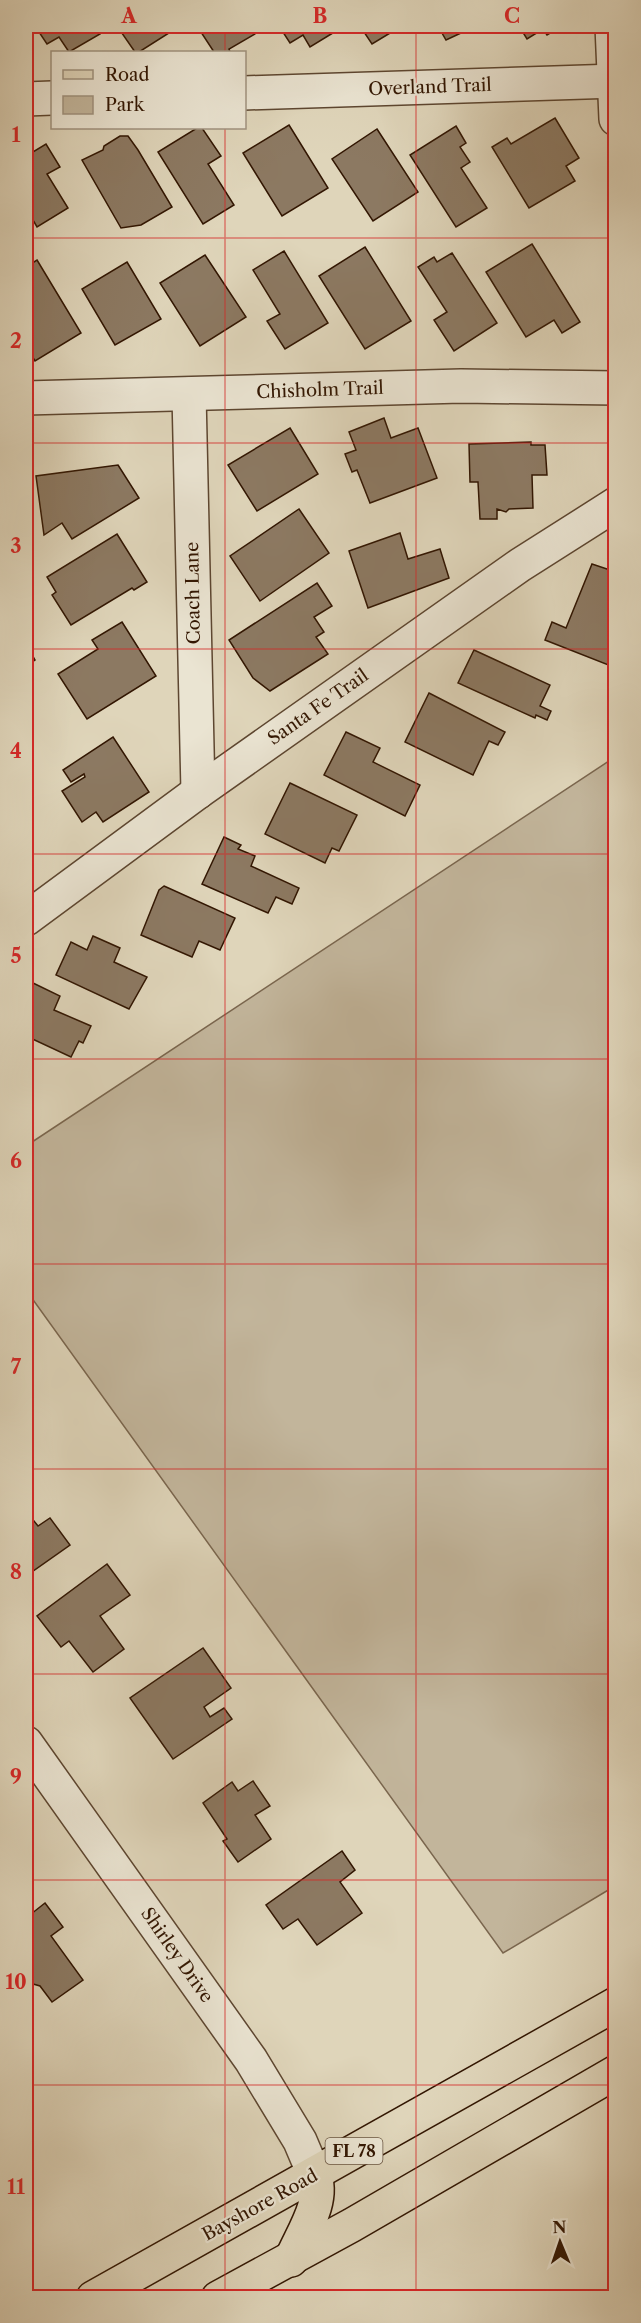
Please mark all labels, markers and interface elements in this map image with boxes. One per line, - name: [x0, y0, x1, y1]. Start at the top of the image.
- text: A: [120, 4, 137, 28]
- text: B: [313, 4, 328, 28]
- text: C: [504, 4, 520, 28]
- legend: [51, 51, 246, 129]
- text: Road: [105, 64, 150, 86]
- street label: Overland Trail: [368, 74, 492, 100]
- text: Park: [105, 94, 146, 116]
- text: 1: [12, 123, 21, 147]
- text: 2: [10, 329, 22, 353]
- street label: Chisholm Trail: [256, 377, 384, 403]
- text: 3: [10, 534, 22, 558]
- street label: Coach Lane: [181, 542, 205, 644]
- street label: Santa Fe Trail: [264, 664, 372, 750]
- text: 4: [10, 739, 22, 763]
- text: 5: [10, 944, 22, 968]
- text: 6: [10, 1149, 22, 1173]
- text: 7: [11, 1355, 22, 1379]
- text: 8: [10, 1560, 22, 1584]
- text: 9: [10, 1765, 22, 1789]
- street label: Shirley Drive: [136, 1903, 218, 2007]
- text: 10: [5, 1970, 27, 1994]
- road number: FL 78: [326, 2138, 382, 2164]
- street label: Bayshore Road: [199, 2164, 321, 2246]
- text: 11: [7, 2175, 25, 2199]
- north arrow: [530, 2212, 590, 2272]
- text: N: [552, 2217, 567, 2237]

